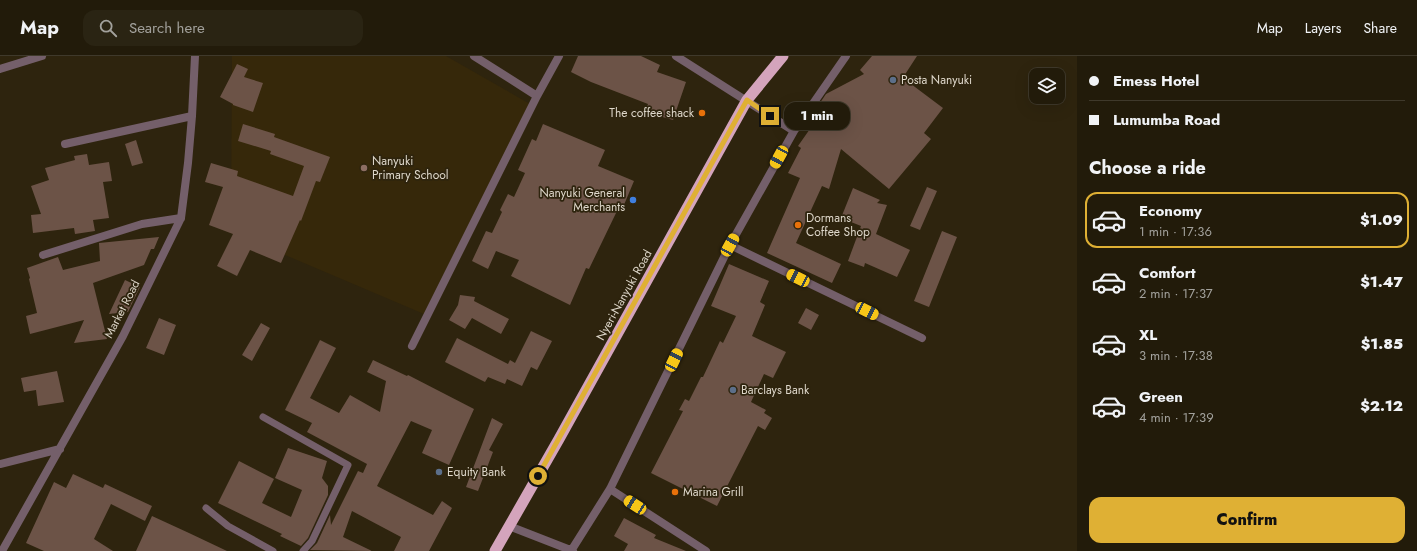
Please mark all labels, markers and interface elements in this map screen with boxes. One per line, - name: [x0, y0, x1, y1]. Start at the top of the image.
- search box: [83, 10, 363, 46]
- text: Map: [20, 14, 59, 41]
- icon: search: [97, 17, 119, 39]
- text: Search here: [129, 17, 205, 39]
- text: Map: [1257, 18, 1283, 38]
- text: Layers: [1305, 18, 1341, 38]
- text: Share: [1363, 18, 1397, 38]
- map controls: [1029, 68, 1065, 104]
- button: layers: [1029, 68, 1065, 104]
- text: Emess Hotel: [1113, 70, 1199, 92]
- place label: Posta Nanyuki: [901, 71, 972, 89]
- marker: Posta Nanyuki: [888, 75, 898, 85]
- callout: 1 min: [784, 102, 850, 130]
- place label: The coffee shack: [609, 104, 695, 122]
- text: 1 min: [801, 106, 833, 125]
- route end: [761, 107, 779, 125]
- marker: The coffee shack: [697, 108, 707, 118]
- text: Lumumba Road: [1113, 109, 1220, 131]
- car: [768, 144, 790, 170]
- place label: Nanyuki Primary School: [372, 152, 449, 184]
- text: Choose a ride: [1089, 155, 1206, 181]
- marker: Nanyuki Primary School: [359, 163, 369, 173]
- place label: Nanyuki General Merchants: [539, 184, 625, 216]
- marker: Nanyuki General Merchants: [628, 195, 638, 205]
- text: Economy: [1139, 200, 1202, 222]
- icon: car: [1091, 202, 1127, 238]
- place label: Dormans Coffee Shop: [806, 209, 870, 241]
- text: $1.09: [1360, 209, 1403, 231]
- marker: Dormans Coffee Shop: [793, 220, 803, 230]
- text: 1 min · 17:36: [1139, 222, 1212, 241]
- car: [719, 232, 741, 258]
- street label: Nyeri-Nanyuki Road: [592, 246, 656, 344]
- text: Comfort: [1139, 262, 1196, 284]
- icon: car: [1091, 264, 1127, 300]
- car: [785, 267, 811, 289]
- text: $1.47: [1360, 271, 1403, 293]
- street label: Market Road: [100, 277, 144, 341]
- text: 2 min · 17:37: [1139, 284, 1213, 303]
- car: [854, 300, 880, 322]
- text: XL: [1139, 324, 1157, 346]
- icon: car: [1091, 326, 1127, 362]
- text: $1.85: [1361, 333, 1403, 355]
- text: 3 min · 17:38: [1139, 346, 1213, 365]
- car: [663, 347, 685, 373]
- place label: Barclays Bank: [741, 381, 810, 399]
- marker: Barclays Bank: [728, 385, 738, 395]
- text: Green: [1139, 386, 1183, 408]
- icon: car: [1091, 388, 1127, 424]
- text: $2.12: [1360, 395, 1403, 417]
- text: 4 min · 17:39: [1139, 408, 1214, 427]
- place label: Equity Bank: [447, 463, 506, 481]
- marker: Equity Bank: [434, 467, 444, 477]
- route start: [529, 467, 547, 485]
- place label: Marina Grill: [683, 483, 743, 501]
- marker: Marina Grill: [670, 487, 680, 497]
- car: [622, 493, 648, 517]
- button: Confirm: [1089, 497, 1405, 543]

